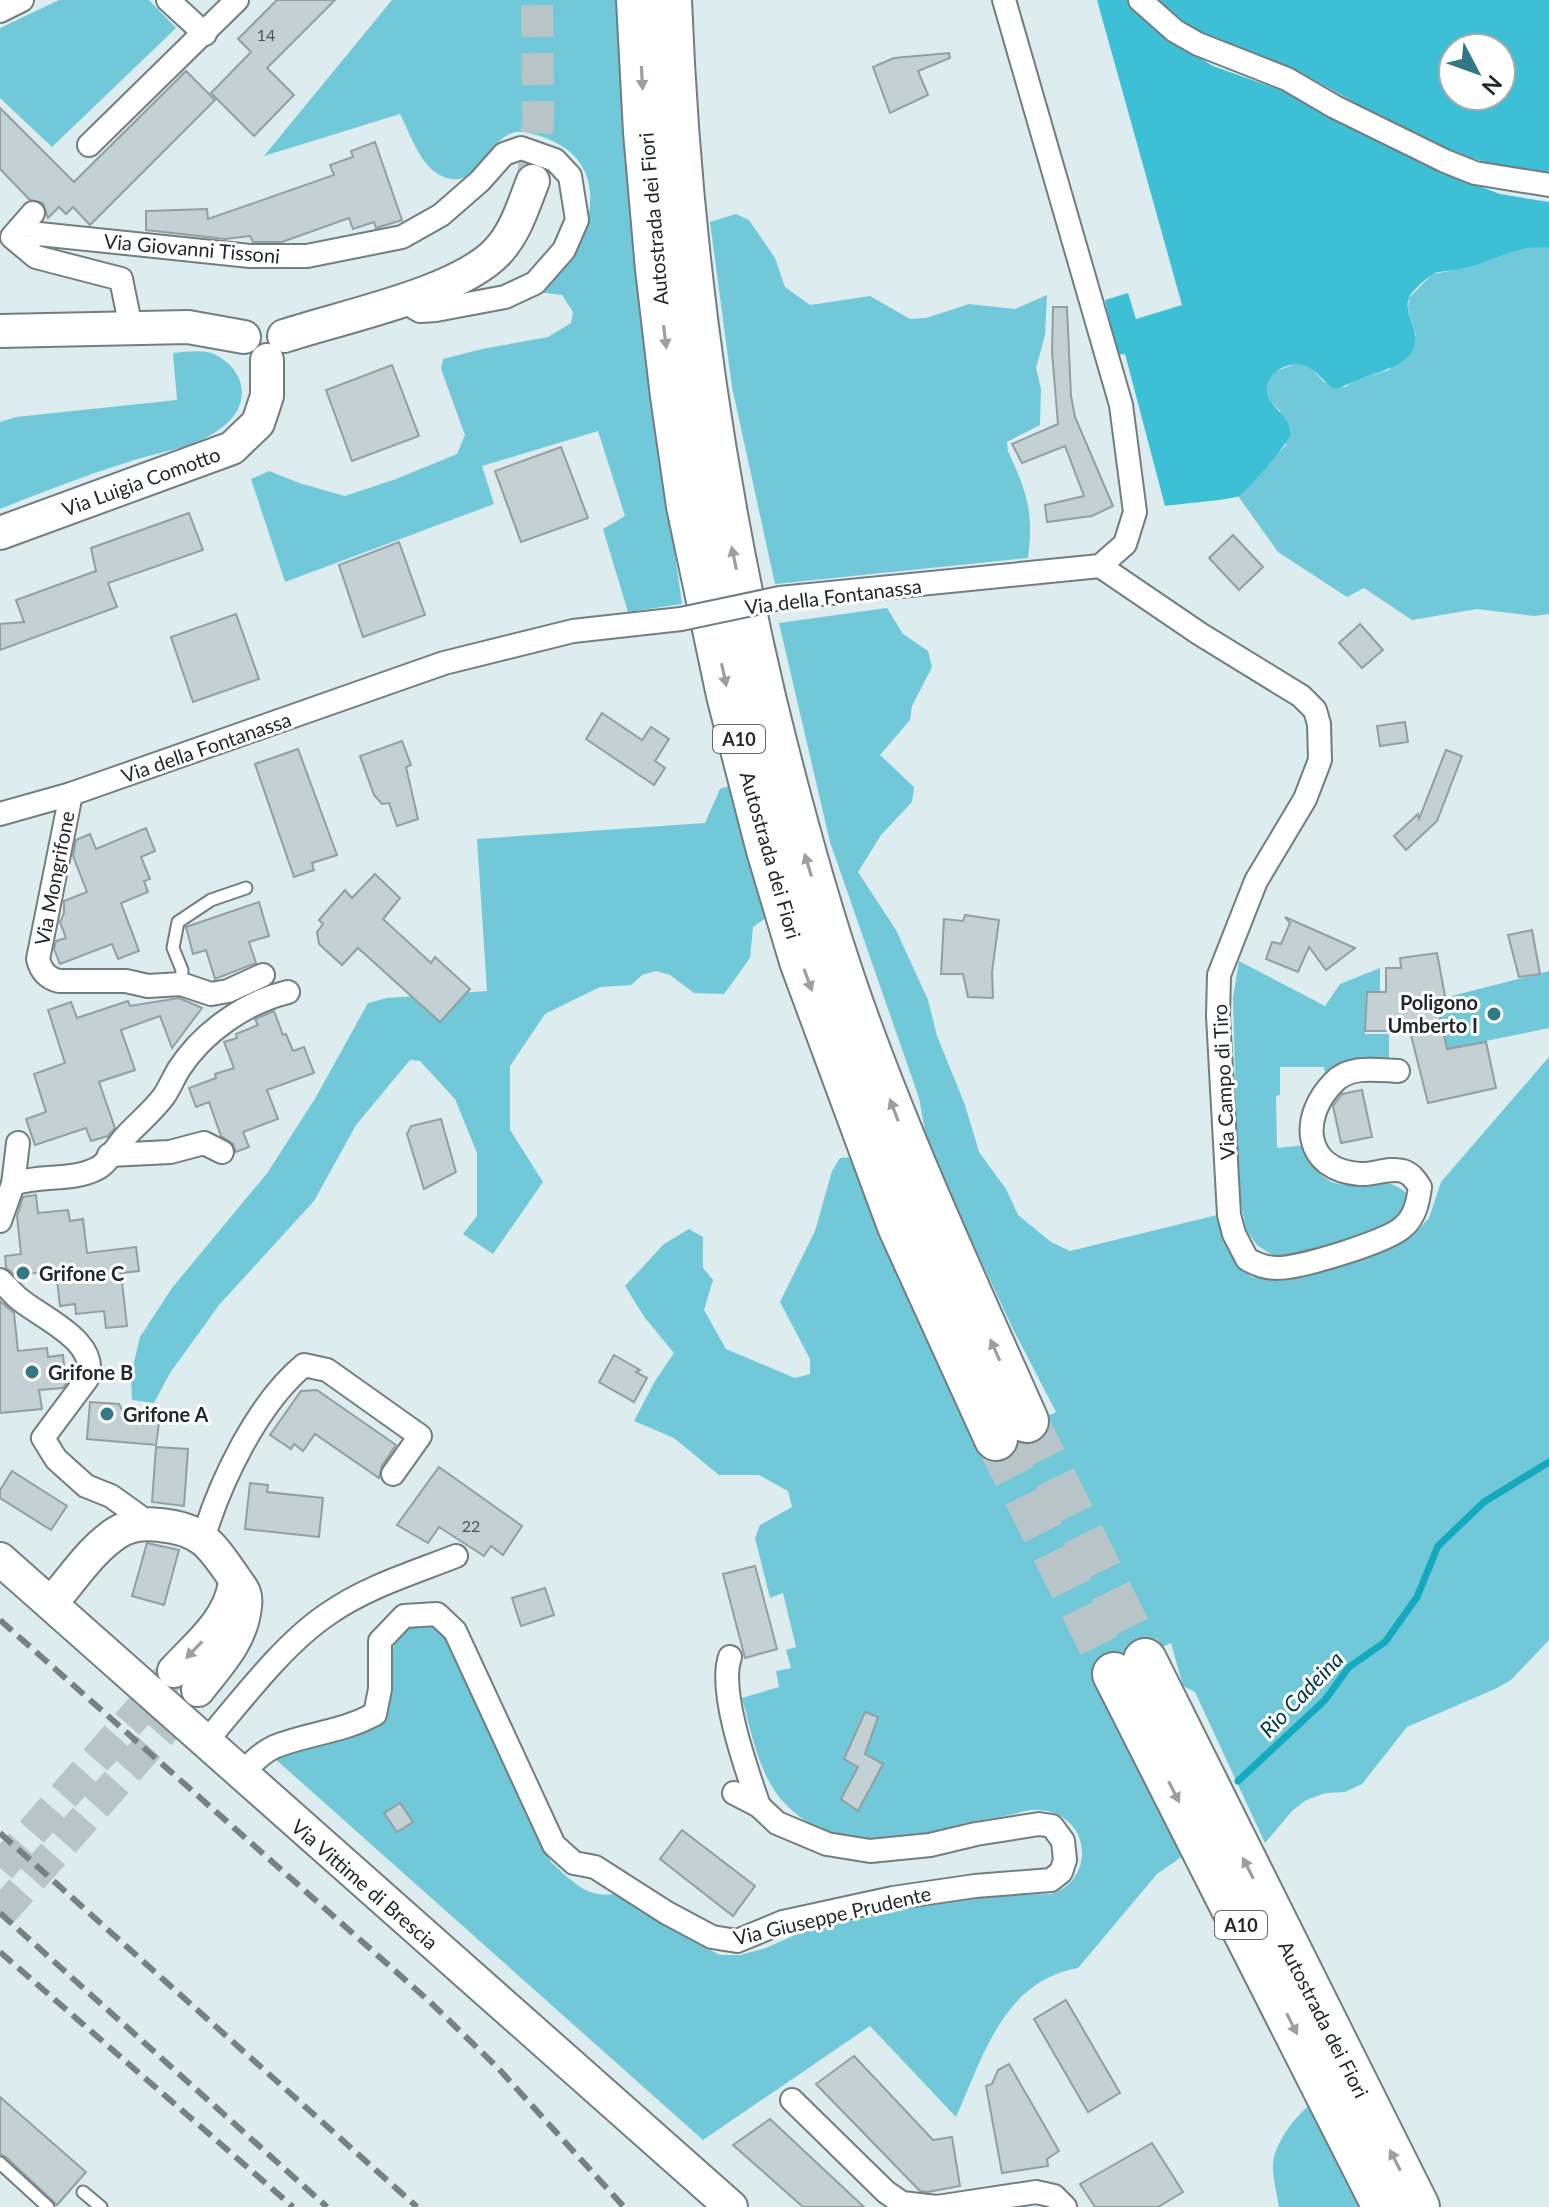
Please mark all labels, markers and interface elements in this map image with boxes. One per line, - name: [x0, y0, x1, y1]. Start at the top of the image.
- house number: 14: [257, 25, 275, 44]
- north arrow: [1437, 32, 1517, 112]
- one-way arrow: [636, 66, 649, 91]
- text: N: [1477, 70, 1508, 101]
- street label: Autostrada dei Fiori: [633, 132, 673, 306]
- street label: Via Giovanni Tissoni: [103, 228, 281, 268]
- one-way arrow: [659, 325, 672, 350]
- street label: Via Luigia Comotto: [59, 441, 223, 521]
- one-way arrow: [727, 545, 739, 570]
- street label: Via della Fontanassa: [743, 573, 923, 619]
- one-way arrow: [718, 663, 731, 688]
- street label: Via della Fontanassa: [118, 707, 294, 787]
- road number: A10: [713, 725, 765, 753]
- street label: Autostrada dei Fiori: [736, 768, 806, 942]
- street label: Via Mongrifone: [29, 809, 79, 947]
- one-way arrow: [802, 853, 814, 877]
- one-way arrow: [802, 968, 815, 992]
- place label: Poligono Umberto I: [1388, 990, 1478, 1037]
- street label: Via Campo di Tiro: [1207, 1003, 1239, 1161]
- marker: Poligono Umberto I: [1485, 1005, 1503, 1023]
- one-way arrow: [887, 1098, 900, 1122]
- place label: Grifone C: [39, 1261, 124, 1285]
- marker: Grifone C: [14, 1264, 32, 1282]
- one-way arrow: [989, 1338, 1002, 1361]
- place label: Grifone B: [48, 1360, 133, 1384]
- marker: Grifone B: [23, 1363, 41, 1381]
- place label: Grifone A: [123, 1402, 208, 1426]
- marker: Grifone A: [98, 1405, 116, 1423]
- house number: 22: [462, 1516, 480, 1535]
- one-way arrow: [185, 1640, 204, 1659]
- water label: Rio Cadeina: [1253, 1645, 1349, 1743]
- one-way arrow: [1167, 1781, 1180, 1804]
- street label: Via Vittime di Brescia: [287, 1814, 443, 1954]
- one-way arrow: [1242, 1856, 1255, 1879]
- street label: Via Giuseppe Prudente: [731, 1881, 933, 1949]
- road number: A10: [1215, 1911, 1267, 1939]
- street label: Autostrada dei Fiori: [1274, 1936, 1374, 2102]
- one-way arrow: [1285, 2013, 1298, 2036]
- one-way arrow: [1388, 2148, 1401, 2171]

